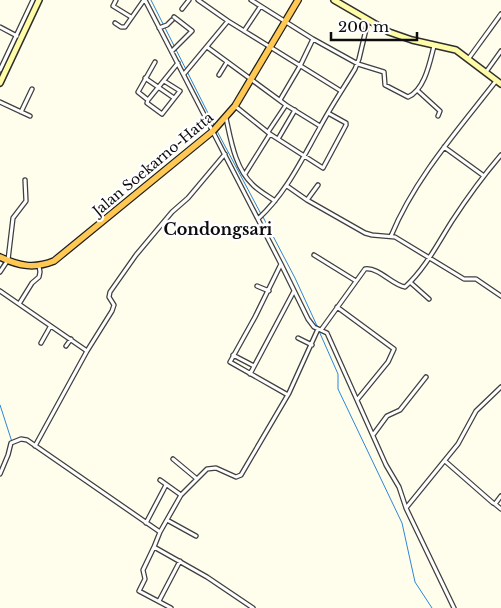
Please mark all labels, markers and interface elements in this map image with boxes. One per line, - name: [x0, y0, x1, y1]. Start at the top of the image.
- scale bar: [331, 10, 417, 42]
- text: 200 m: [338, 17, 389, 36]
- street label: Jalan Soekarno-Hatta: [87, 108, 217, 221]
- district label: Condongsari: [164, 219, 273, 239]

